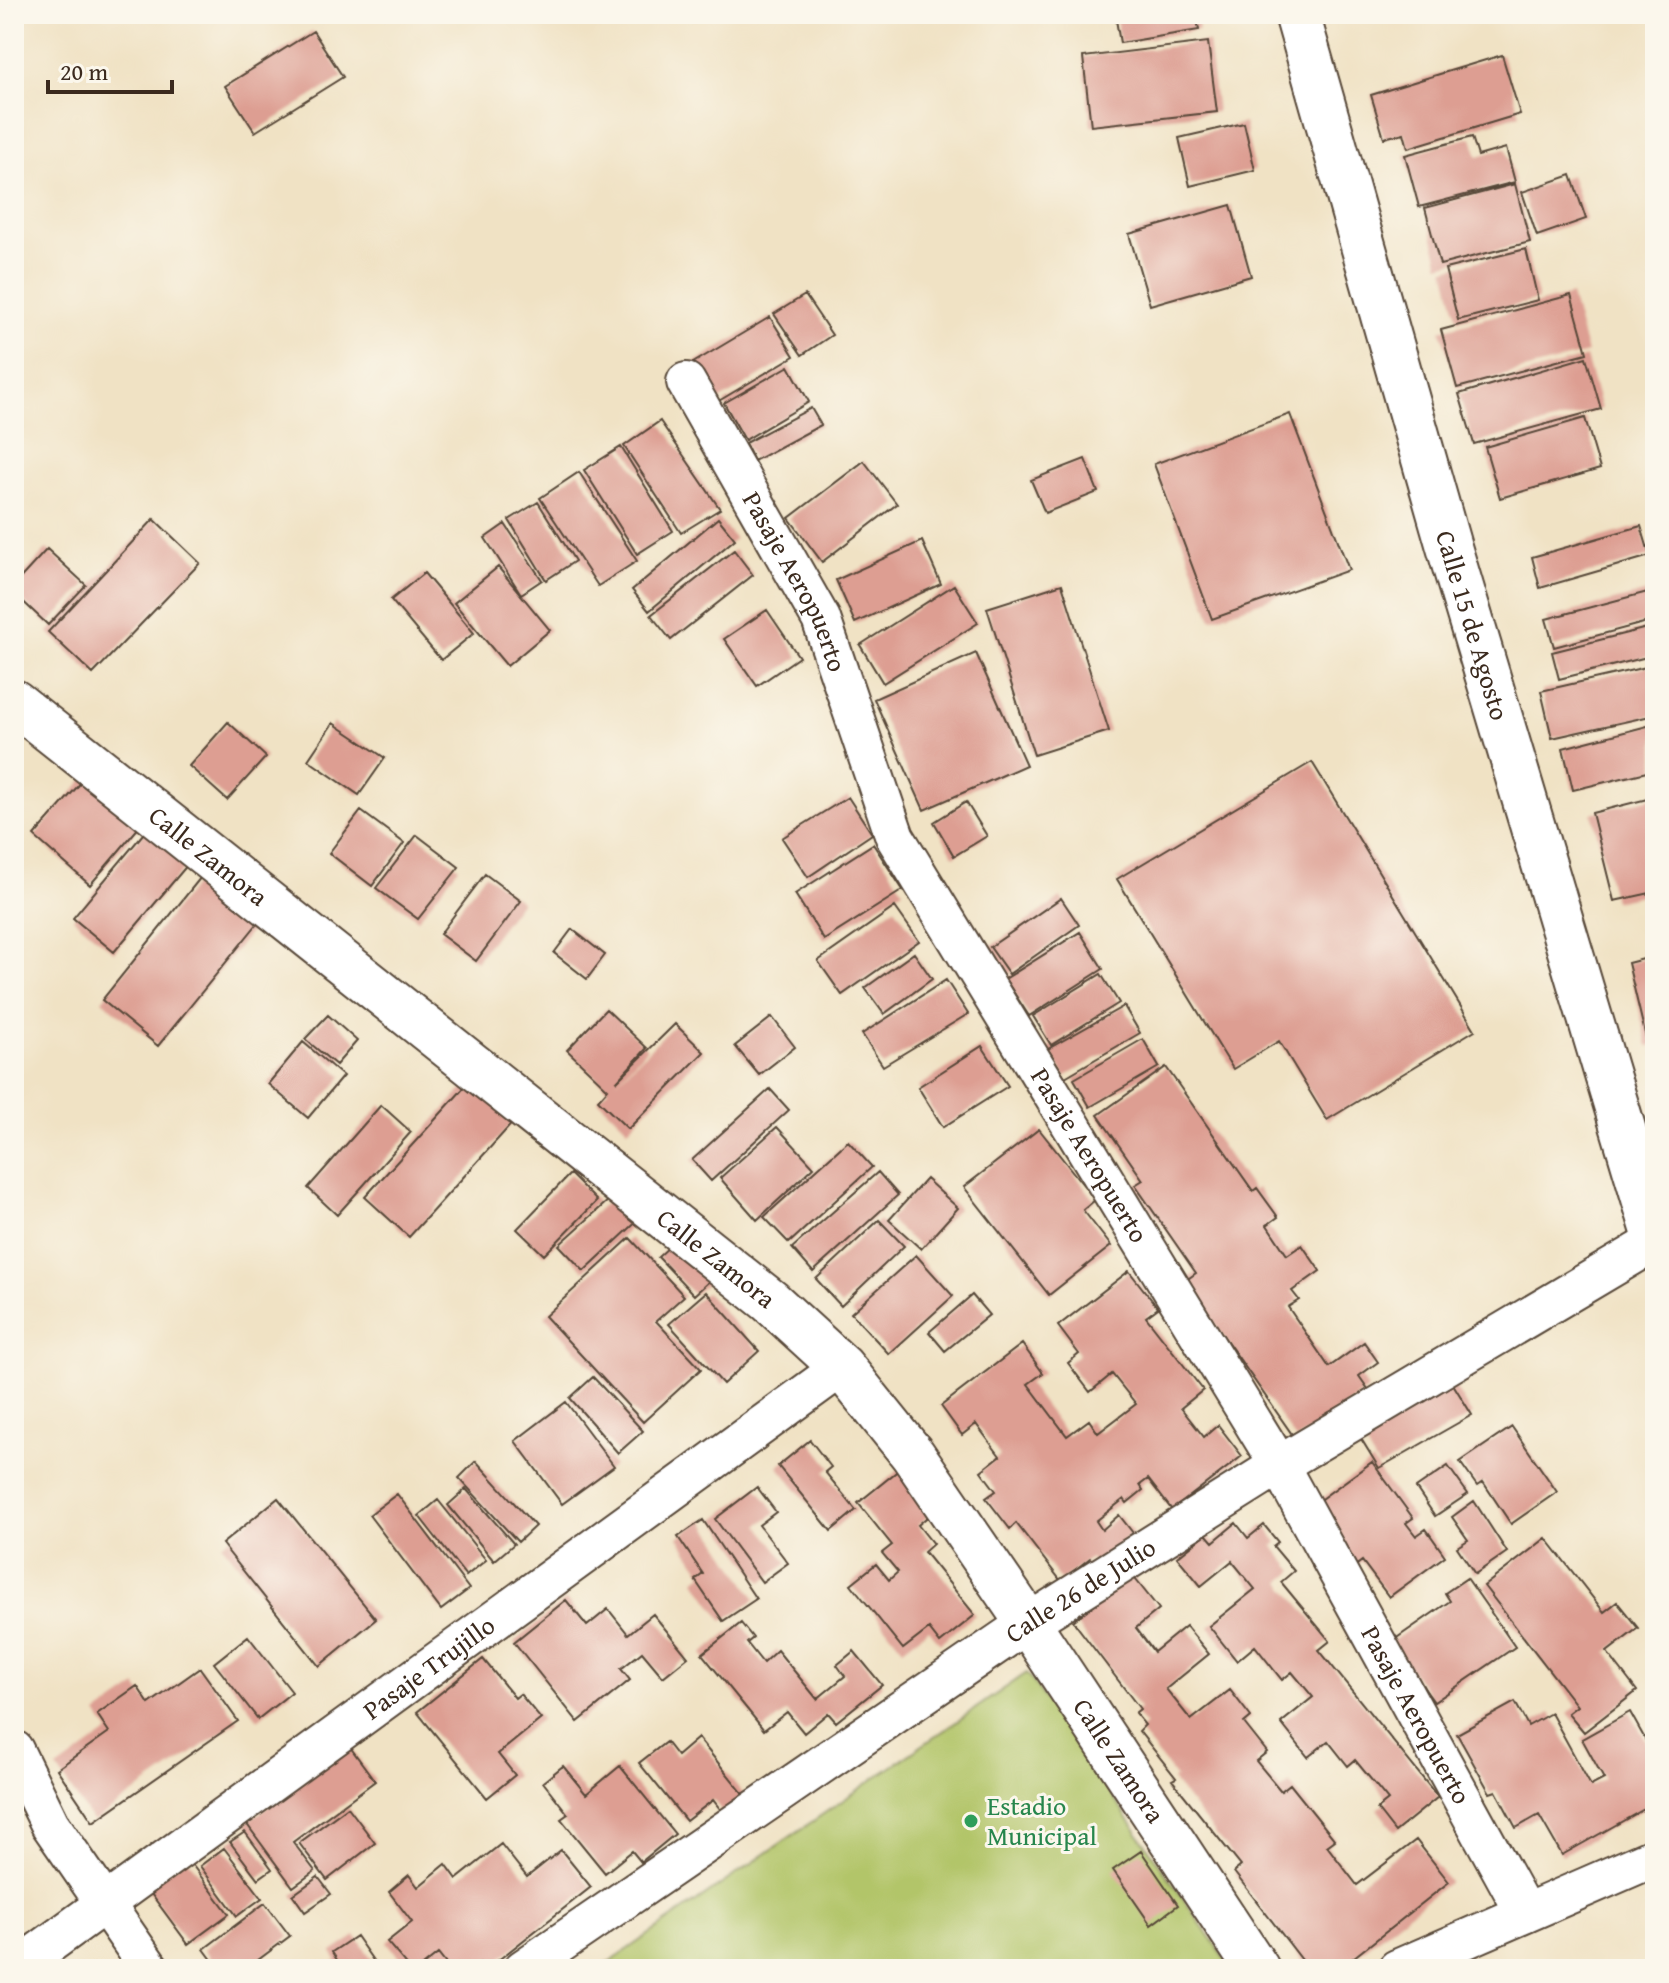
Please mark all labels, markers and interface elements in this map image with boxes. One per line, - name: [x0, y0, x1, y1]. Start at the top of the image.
- scale bar: [48, 44, 172, 94]
- text: 20 m: [60, 54, 108, 89]
- street label: Pasaje Aeropuerto: [733, 484, 858, 677]
- street label: Calle 15 de Agosto: [1426, 526, 1520, 725]
- street label: Calle Zamora: [141, 796, 277, 916]
- street label: Pasaje Aeropuerto: [1022, 1060, 1159, 1250]
- street label: Calle Zamora: [649, 1199, 785, 1318]
- street label: Calle 26 de Julio: [997, 1527, 1163, 1652]
- street label: Pasaje Trujillo: [354, 1606, 503, 1729]
- street label: Pasaje Aeropuerto: [1352, 1618, 1482, 1811]
- street label: Calle Zamora: [1064, 1690, 1175, 1831]
- place label: Estadio Municipal: [987, 1786, 1097, 1855]
- marker: Estadio Municipal: [962, 1812, 980, 1830]

